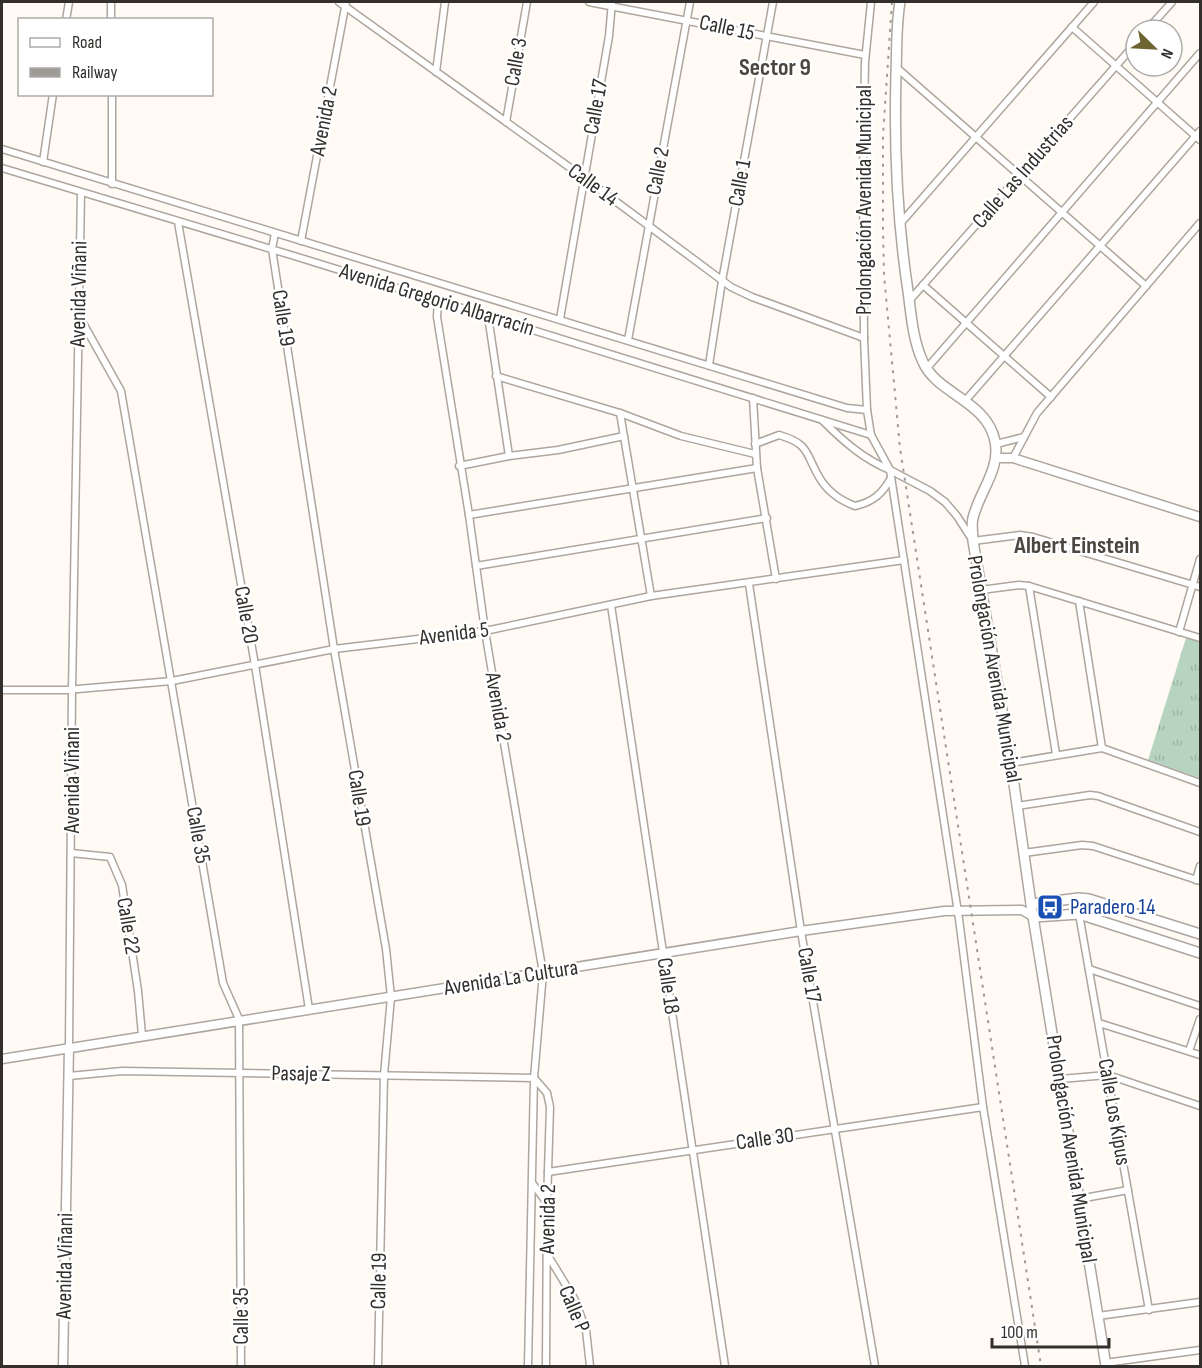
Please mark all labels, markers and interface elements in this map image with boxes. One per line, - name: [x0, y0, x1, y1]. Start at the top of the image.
- street label: Calle 15: [697, 9, 757, 47]
- legend: [18, 18, 213, 96]
- north arrow: [1124, 18, 1184, 78]
- text: Road: [72, 32, 102, 53]
- street label: Calle 3: [498, 36, 534, 88]
- text: N: [1156, 46, 1177, 61]
- district label: Sector 9: [739, 53, 811, 82]
- text: Railway: [72, 62, 117, 83]
- street label: Calle 17: [578, 77, 614, 137]
- street label: Avenida 2: [304, 84, 344, 159]
- street label: Prolongación Avenida Municipal: [851, 85, 878, 315]
- street label: Calle Las Industrias: [967, 110, 1079, 234]
- street label: Calle 2: [640, 145, 676, 197]
- street label: Calle 1: [723, 157, 757, 208]
- street label: Calle 14: [562, 158, 624, 212]
- street label: Avenida Viñani: [65, 241, 93, 348]
- street label: Avenida Gregorio Albarracín: [335, 257, 538, 342]
- street label: Calle 19: [265, 288, 301, 348]
- district label: Albert Einstein: [1013, 531, 1140, 560]
- street label: Prolongación Avenida Municipal: [961, 553, 1027, 785]
- street label: Calle 20: [228, 584, 264, 646]
- street label: Avenida 5: [417, 616, 490, 652]
- street label: Avenida 2: [478, 669, 517, 744]
- street label: Avenida Viñani: [59, 727, 86, 834]
- street label: Calle 19: [341, 768, 377, 828]
- street label: Calle 35: [180, 804, 216, 866]
- bus stop icon: Paradero 14: [1035, 892, 1065, 922]
- place label: Paradero 14: [1070, 894, 1155, 921]
- street label: Calle 22: [110, 896, 146, 956]
- street label: Calle 17: [791, 945, 827, 1005]
- street label: Avenida La Cultura: [441, 954, 580, 1002]
- street label: Calle 18: [651, 956, 685, 1016]
- street label: Prolongación Avenida Municipal: [1040, 1033, 1102, 1265]
- street label: Calle Los Kipus: [1091, 1056, 1137, 1168]
- street label: Pasaje Z: [271, 1060, 331, 1088]
- street label: Calle 30: [734, 1122, 796, 1156]
- street label: Avenida 2: [534, 1184, 562, 1255]
- street label: Avenida Viñani: [51, 1213, 79, 1320]
- street label: Calle 19: [365, 1252, 393, 1310]
- street label: Calle P: [552, 1281, 596, 1337]
- street label: Calle 35: [228, 1287, 255, 1345]
- scale bar: [992, 1311, 1109, 1349]
- text: 100 m: [1001, 1322, 1038, 1343]

